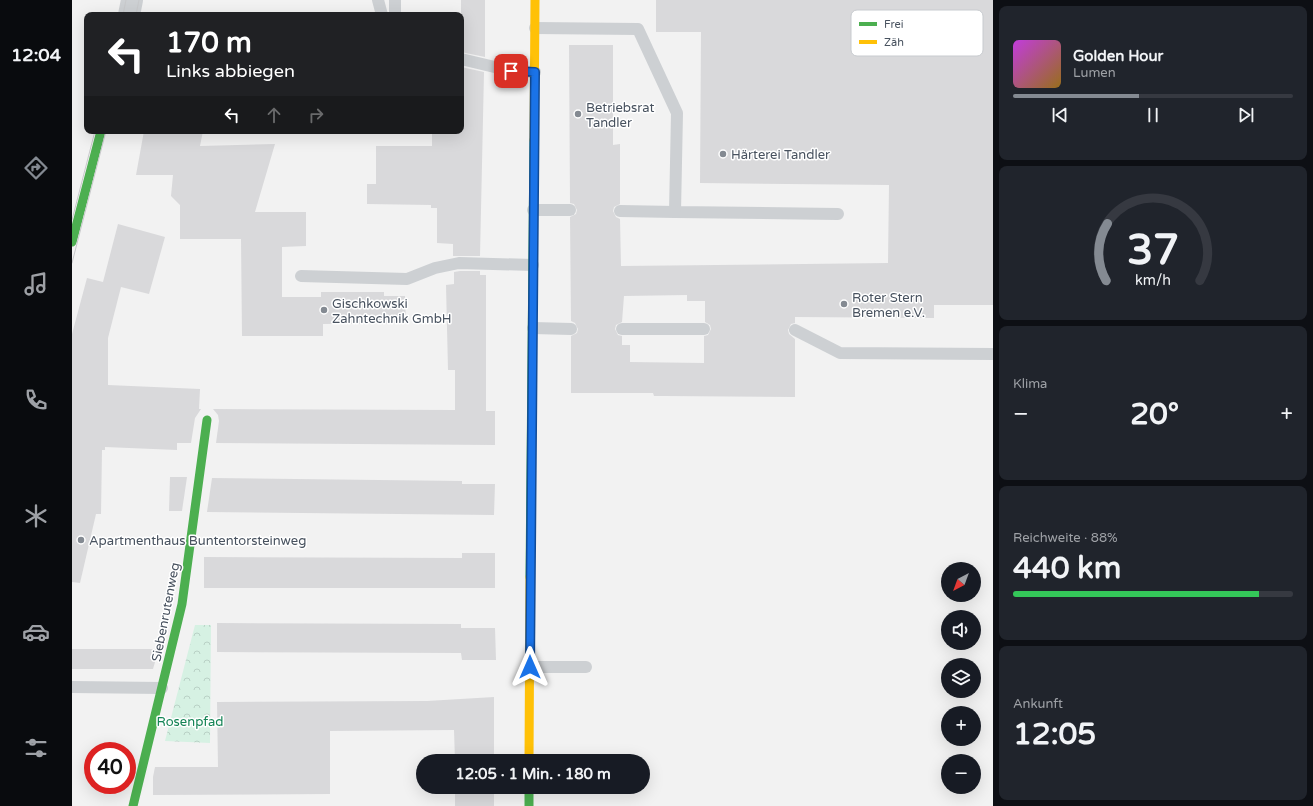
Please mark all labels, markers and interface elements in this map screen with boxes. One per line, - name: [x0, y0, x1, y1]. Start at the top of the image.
- legend: [851, 10, 983, 56]
- text: Frei: [884, 18, 903, 31]
- text: 170 m: [166, 26, 252, 60]
- icon: left: [100, 28, 152, 80]
- text: Zäh: [884, 36, 904, 49]
- text: 12:04: [11, 44, 61, 66]
- text: Golden Hour: [1073, 47, 1163, 65]
- pin: [494, 54, 528, 88]
- text: Links abbiegen: [166, 60, 295, 82]
- icon: arrive: [500, 60, 522, 82]
- text: Lumen: [1073, 65, 1116, 81]
- place label: Betriebsrat Tandler: [586, 100, 654, 131]
- icon: left: [221, 104, 243, 126]
- icon: ahead: [263, 104, 285, 126]
- icon: right: [305, 104, 327, 126]
- icon: previous: [1049, 104, 1071, 126]
- icon: pause: [1142, 104, 1164, 126]
- icon: next: [1235, 104, 1257, 126]
- marker: Betriebsrat Tandler: [573, 109, 583, 119]
- place label: Härterei Tandler: [731, 147, 830, 163]
- marker: Härterei Tandler: [718, 149, 728, 159]
- icon: directions: [22, 154, 50, 182]
- text: 37: [1127, 226, 1179, 276]
- icon: music: [22, 270, 50, 298]
- text: km/h: [1135, 272, 1171, 289]
- place label: Roter Stern Bremen e.V.: [852, 290, 925, 321]
- place label: Gischkowski Zahntechnik GmbH: [332, 296, 452, 327]
- marker: Roter Stern Bremen e.V.: [839, 299, 849, 309]
- marker: Gischkowski Zahntechnik GmbH: [319, 305, 329, 315]
- text: Klima: [1013, 376, 1047, 392]
- icon: phone: [22, 386, 50, 414]
- text: 20°: [1130, 396, 1179, 433]
- text: −: [1013, 401, 1029, 427]
- text: +: [1281, 401, 1293, 427]
- icon: climate: [22, 502, 50, 530]
- text: Reichweite · 88%: [1013, 530, 1118, 546]
- place label: Apartmenthaus Buntentorsteinweg: [89, 533, 306, 549]
- marker: Apartmenthaus Buntentorsteinweg: [76, 535, 86, 545]
- text: 440 km: [1013, 550, 1121, 587]
- street label: Siebenrutenweg: [149, 561, 183, 663]
- north arrow: [941, 562, 981, 602]
- map controls: [941, 562, 981, 794]
- button: sound: [941, 610, 981, 650]
- icon: car: [22, 618, 50, 646]
- position arrow: [509, 646, 551, 688]
- button: layers: [941, 658, 981, 698]
- text: Ankunft: [1013, 696, 1063, 712]
- button: +: [941, 706, 981, 746]
- park label: Rosenpfad: [156, 714, 224, 730]
- text: 12:05: [1013, 716, 1096, 753]
- icon: filters: [22, 734, 50, 762]
- speed limit sign: 40: [84, 742, 136, 794]
- button: −: [941, 754, 981, 794]
- text: 12:05 · 1 Min. · 180 m: [455, 765, 611, 783]

